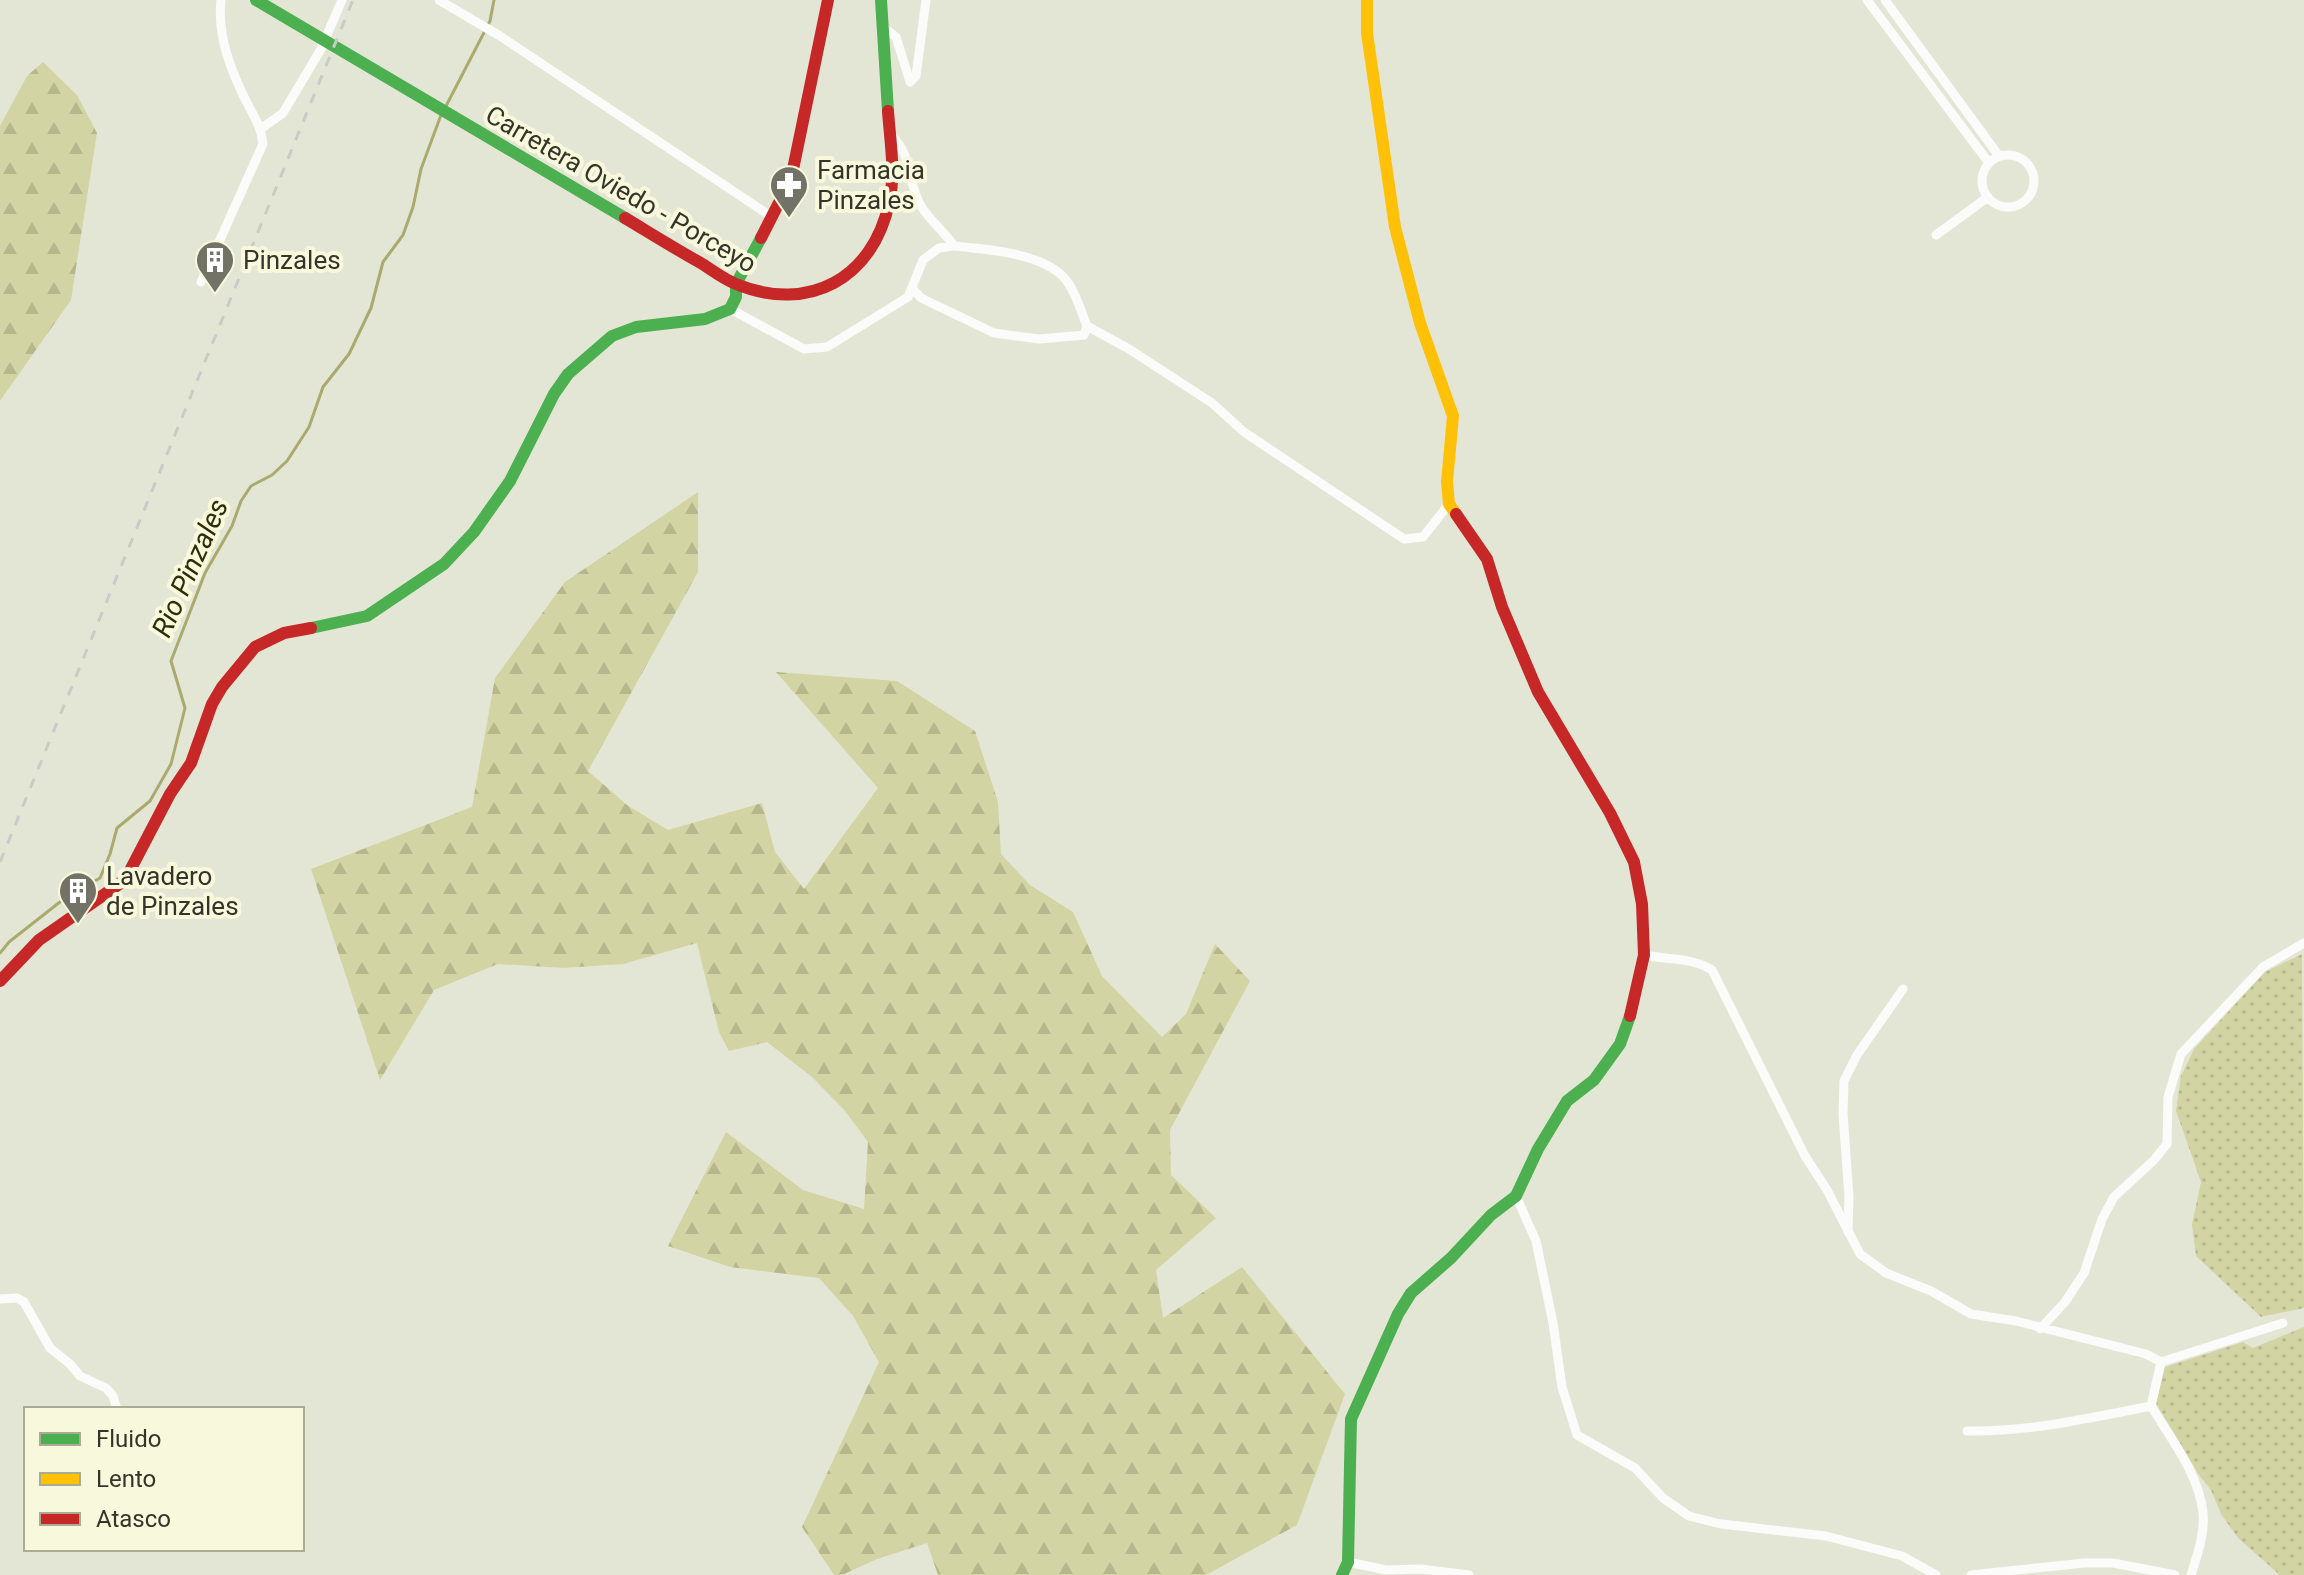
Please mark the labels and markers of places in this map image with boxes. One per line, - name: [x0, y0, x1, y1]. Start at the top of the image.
- place label: Farmacia Pinzales: [817, 155, 925, 215]
- pharmacy icon: Farmacia Pinzales: [768, 164, 810, 219]
- building icon: Pinzales: [194, 239, 236, 294]
- place label: Pinzales: [243, 245, 341, 275]
- place label: Lavadero de Pinzales: [106, 861, 239, 921]
- building icon: Lavadero de Pinzales: [57, 870, 99, 925]

